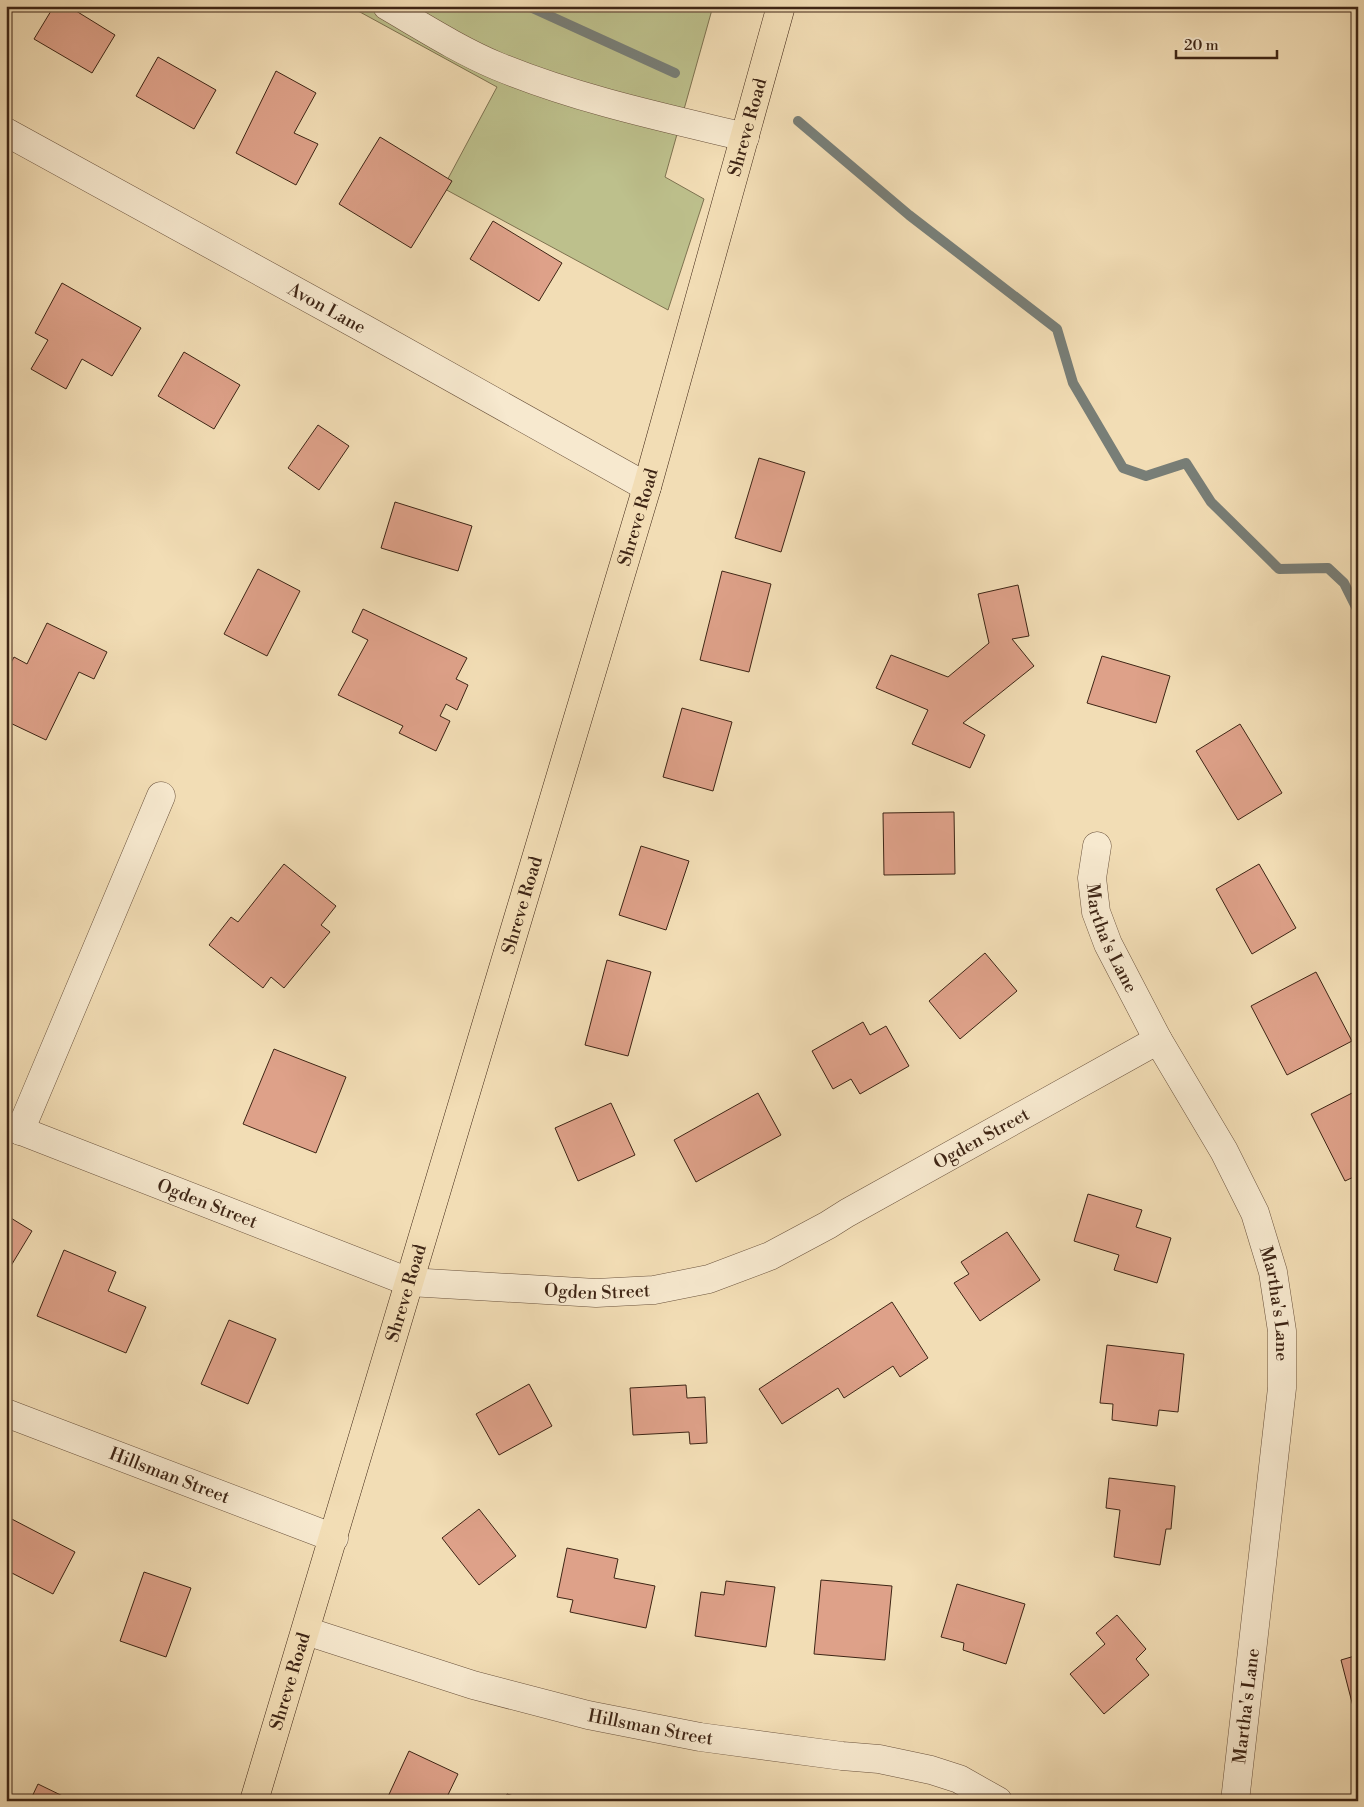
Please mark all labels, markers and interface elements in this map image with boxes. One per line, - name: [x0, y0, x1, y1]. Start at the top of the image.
- scale bar: [1176, 28, 1278, 60]
- text: 20 m: [1184, 36, 1219, 55]
- street label: Shreve Road: [723, 75, 773, 179]
- street label: Avon Lane: [283, 277, 370, 339]
- street label: Shreve Road: [613, 465, 664, 569]
- street label: Shreve Road: [497, 853, 548, 957]
- street label: Martha's Lane: [1081, 882, 1142, 997]
- street label: Ogden Street: [930, 1103, 1034, 1175]
- street label: Ogden Street: [153, 1174, 261, 1234]
- street label: Shreve Road: [381, 1241, 432, 1345]
- street label: Martha's Lane: [1254, 1244, 1293, 1361]
- street label: Ogden Street: [544, 1279, 651, 1305]
- street label: Hillsman Street: [106, 1442, 233, 1509]
- street label: Shreve Road: [265, 1629, 316, 1733]
- street label: Martha's Lane: [1228, 1647, 1265, 1765]
- street label: Hillsman Street: [586, 1704, 715, 1751]

